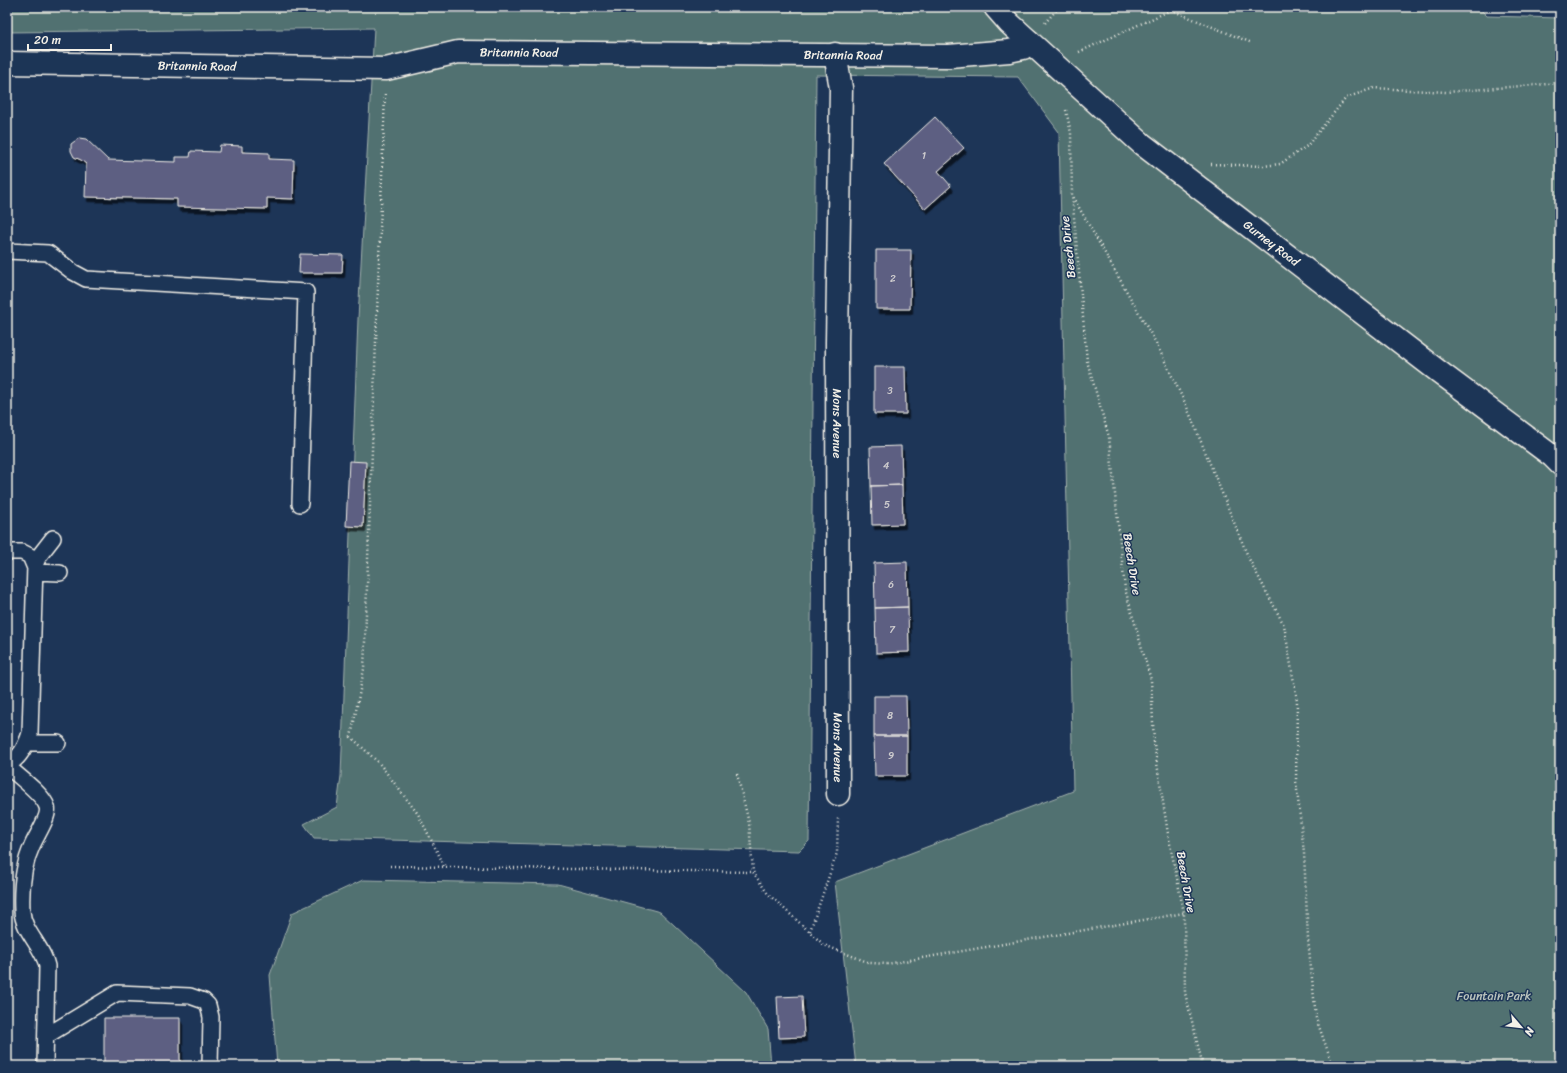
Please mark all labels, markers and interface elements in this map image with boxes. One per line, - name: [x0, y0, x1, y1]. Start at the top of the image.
- scale bar: [28, 26, 111, 52]
- text: 20 m: [34, 29, 61, 51]
- street label: Britannia Road: [480, 41, 560, 64]
- street label: Britannia Road: [804, 44, 884, 66]
- street label: Britannia Road: [158, 54, 238, 78]
- house number: 1: [922, 147, 926, 165]
- street label: Gurney Road: [1238, 214, 1306, 273]
- street label: Beech Drive: [1054, 215, 1082, 279]
- house number: 2: [890, 270, 896, 288]
- house number: 3: [887, 382, 893, 400]
- street label: Mons Avenue: [826, 389, 848, 458]
- house number: 4: [883, 457, 889, 475]
- house number: 5: [884, 496, 890, 514]
- street label: Beech Drive: [1116, 531, 1148, 597]
- house number: 6: [888, 576, 894, 594]
- house number: 7: [889, 621, 896, 639]
- house number: 8: [887, 707, 893, 725]
- street label: Mons Avenue: [827, 713, 849, 782]
- house number: 9: [888, 747, 894, 765]
- street label: Beech Drive: [1170, 849, 1202, 915]
- park label: Fountain Park: [1457, 985, 1532, 1007]
- north arrow: [1501, 1007, 1541, 1047]
- text: N: [1519, 1023, 1540, 1040]

